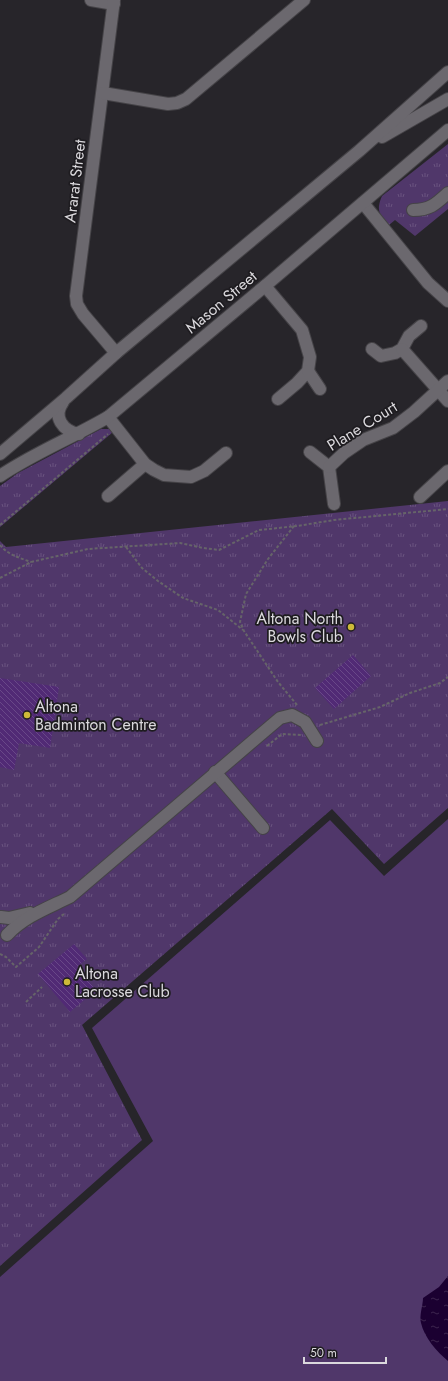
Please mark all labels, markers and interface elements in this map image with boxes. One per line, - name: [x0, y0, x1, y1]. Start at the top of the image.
- street label: Ararat Street: [58, 138, 92, 224]
- street label: Mason Street: [180, 265, 262, 339]
- street label: Plane Court: [322, 395, 402, 457]
- place label: Altona North Bowls Club: [256, 607, 343, 648]
- marker: Altona North Bowls Club: [346, 622, 356, 632]
- place label: Altona Badminton Centre: [35, 695, 157, 736]
- marker: Altona Badminton Centre: [22, 710, 32, 720]
- place label: Altona Lacrosse Club: [75, 962, 170, 1003]
- marker: Altona Lacrosse Club: [62, 977, 72, 987]
- scale bar: [304, 1339, 386, 1365]
- text: 50 m: [310, 1344, 337, 1362]

